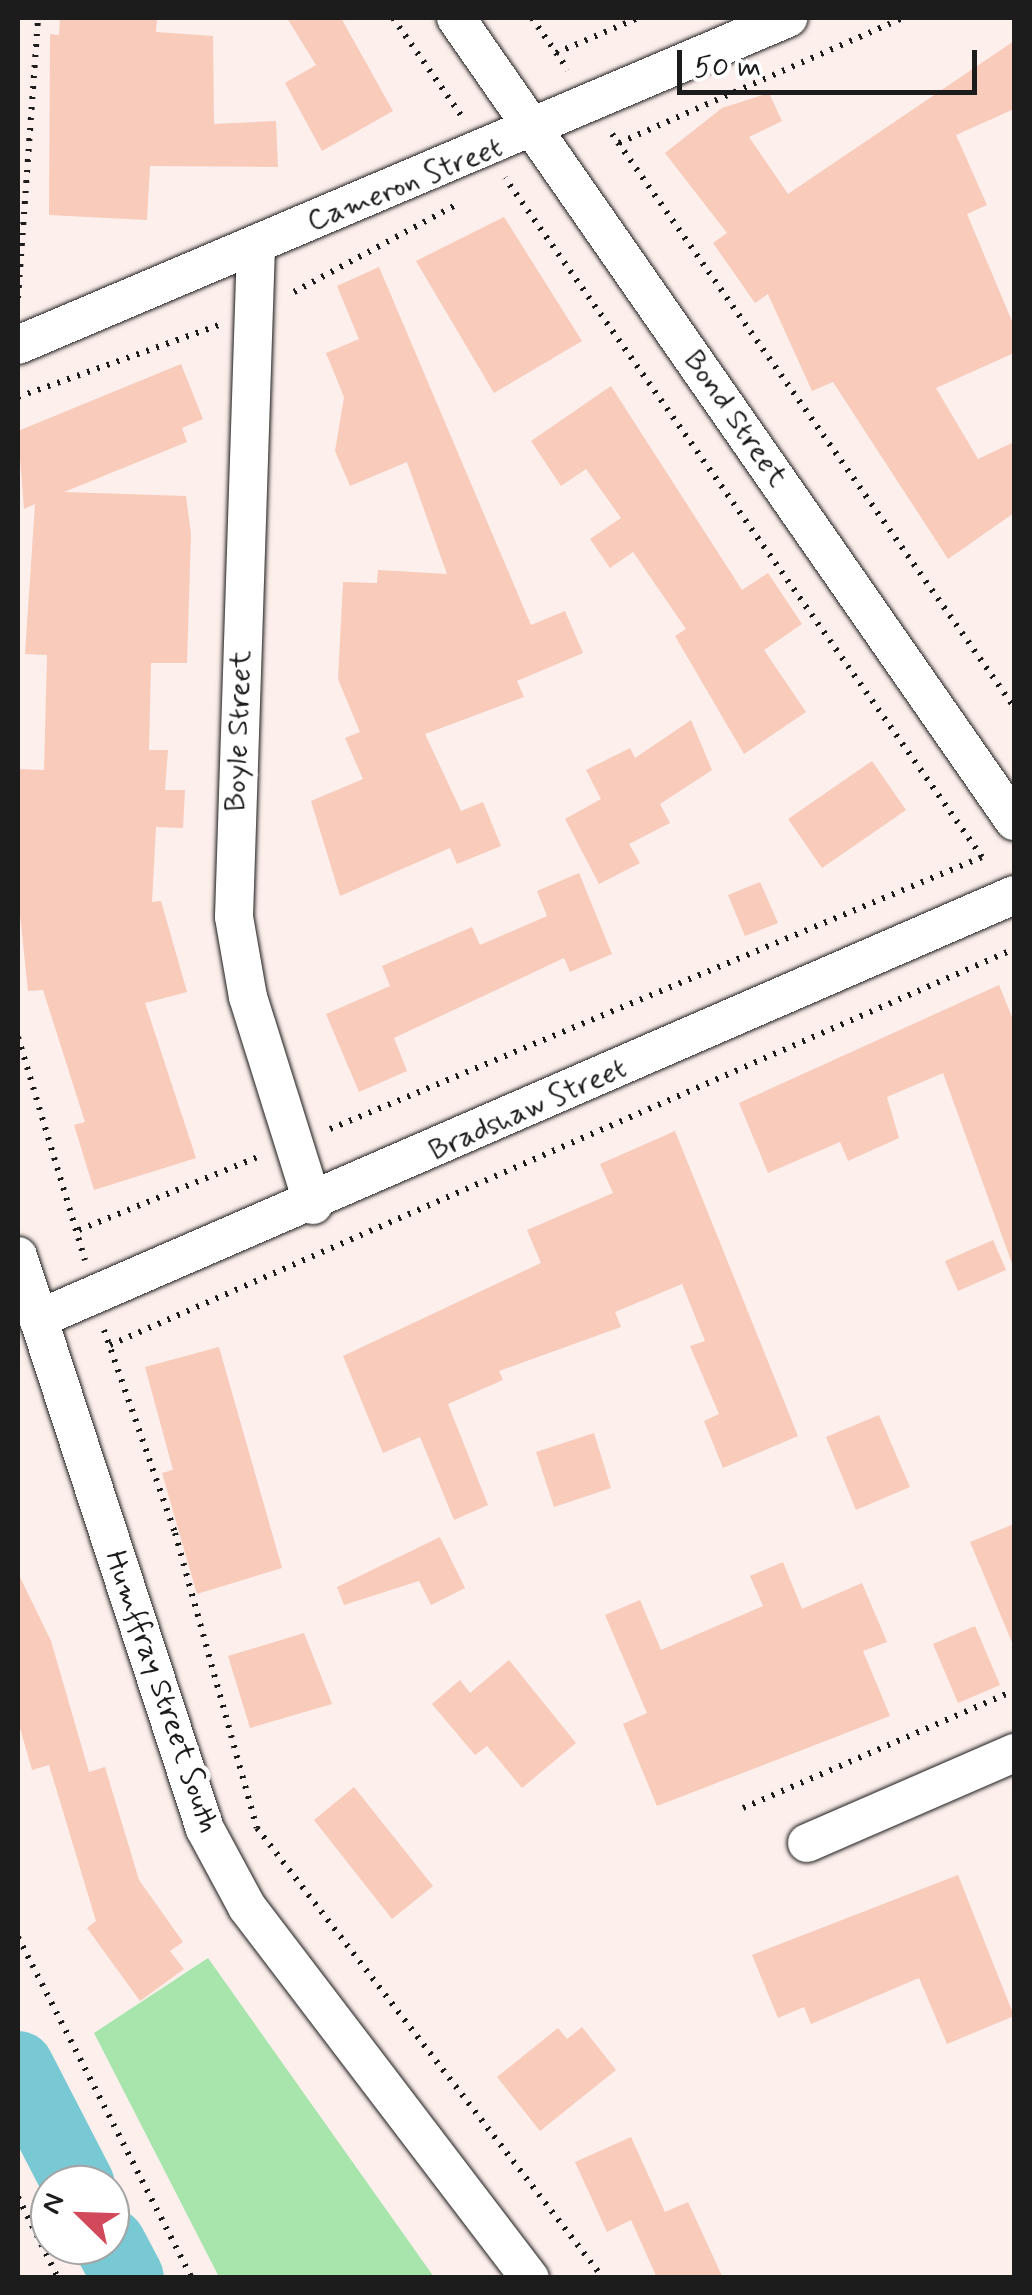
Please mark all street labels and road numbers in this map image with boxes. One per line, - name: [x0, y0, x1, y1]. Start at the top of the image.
- street label: Cameron Street: [300, 129, 510, 241]
- street label: Bond Street: [675, 344, 795, 494]
- street label: Boyle Street: [218, 650, 260, 812]
- street label: Bradshaw Street: [421, 1049, 635, 1171]
- street label: Humffray Street South: [96, 1546, 226, 1838]

